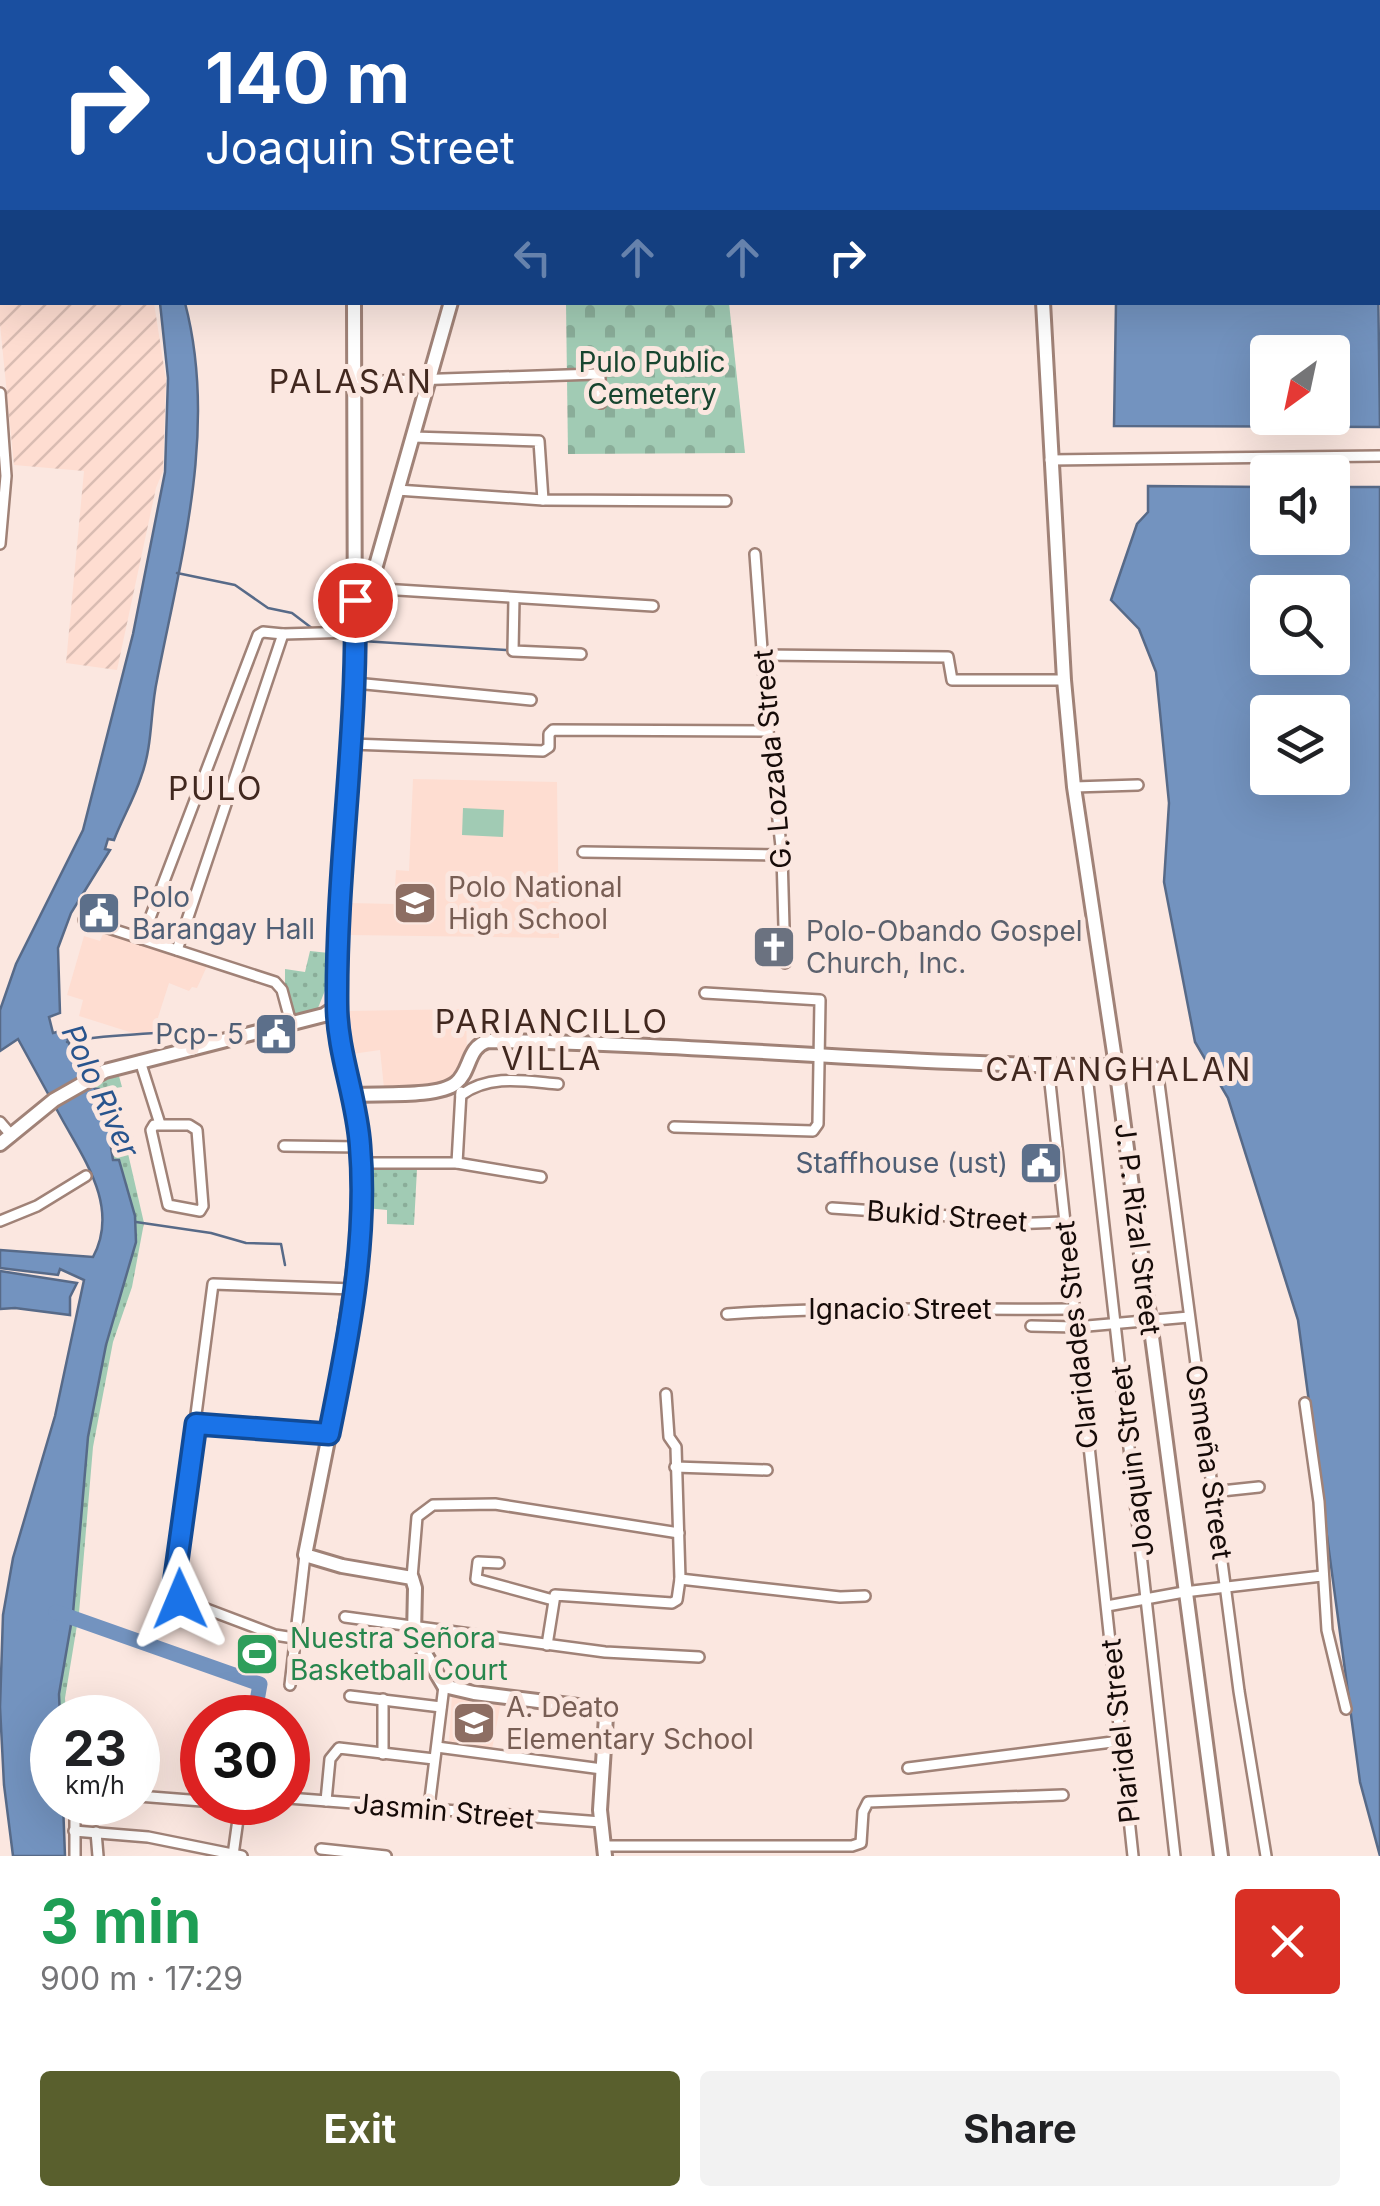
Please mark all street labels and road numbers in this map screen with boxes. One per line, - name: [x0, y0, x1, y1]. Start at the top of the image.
- street label: G. Lozada Street: [745, 648, 799, 870]
- street label: J. P. Rizal Street: [1108, 1121, 1168, 1337]
- street label: Bukid Street: [865, 1193, 1029, 1239]
- street label: Claridades Street: [1047, 1219, 1105, 1451]
- street label: Ignacio Street: [808, 1292, 992, 1326]
- street label: Osmeña Street: [1179, 1362, 1239, 1562]
- street label: Joaquin Street: [1103, 1363, 1161, 1559]
- street label: Plaridel Street: [1093, 1637, 1147, 1825]
- street label: Jasmin Street: [352, 1786, 536, 1836]

